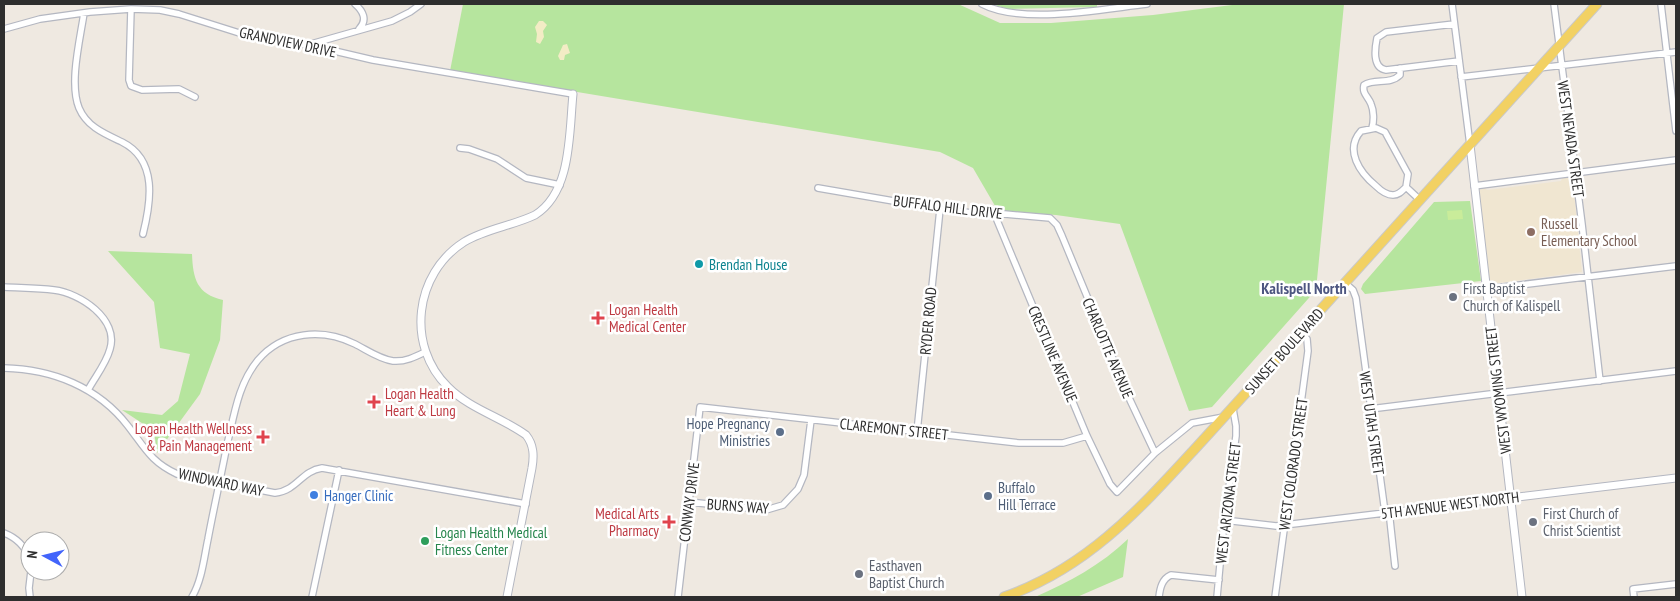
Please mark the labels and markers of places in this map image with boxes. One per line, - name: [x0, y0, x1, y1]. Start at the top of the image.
- place label: Russell Elementary School: [1541, 214, 1638, 250]
- marker: Russell Elementary School: [1525, 226, 1537, 238]
- place label: Brendan House: [709, 255, 788, 274]
- marker: Brendan House: [693, 258, 705, 270]
- place label: First Baptist Church of Kalispell: [1463, 279, 1561, 315]
- marker: First Baptist Church of Kalispell: [1447, 291, 1459, 303]
- place label: Logan Health Medical Center: [609, 300, 687, 336]
- marker: Logan Health Medical Center: [591, 311, 605, 325]
- place label: Logan Health Heart & Lung: [385, 384, 456, 420]
- marker: Logan Health Heart & Lung: [367, 395, 381, 409]
- place label: Hope Pregnancy Ministries: [687, 414, 770, 450]
- place label: Logan Health Wellness & Pain Management: [135, 419, 252, 455]
- marker: Hope Pregnancy Ministries: [774, 426, 786, 438]
- marker: Logan Health Wellness & Pain Management: [256, 430, 270, 444]
- place label: Buffalo Hill Terrace: [998, 478, 1056, 514]
- place label: Hanger Clinic: [324, 486, 394, 505]
- marker: Hanger Clinic: [308, 489, 320, 501]
- marker: Buffalo Hill Terrace: [982, 490, 994, 502]
- place label: Medical Arts Pharmacy: [595, 504, 659, 540]
- place label: First Church of Christ Scientist: [1543, 504, 1621, 540]
- marker: Medical Arts Pharmacy: [663, 516, 675, 528]
- marker: First Church of Christ Scientist: [1527, 516, 1539, 528]
- place label: Logan Health Medical Fitness Center: [435, 523, 548, 559]
- marker: Logan Health Medical Fitness Center: [419, 535, 431, 547]
- place label: Easthaven Baptist Church: [869, 556, 944, 592]
- marker: Easthaven Baptist Church: [853, 568, 865, 580]

